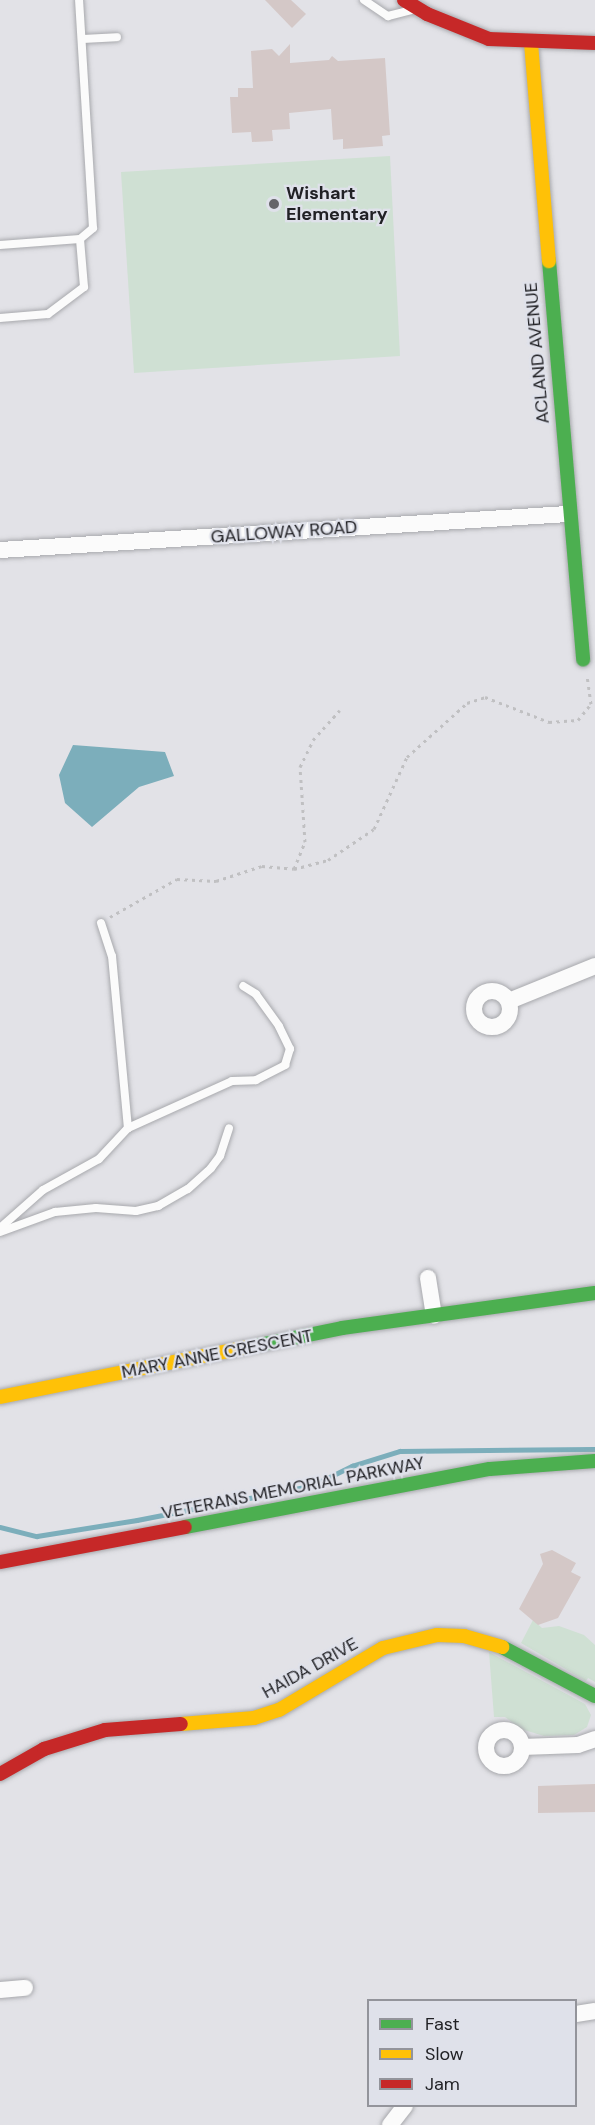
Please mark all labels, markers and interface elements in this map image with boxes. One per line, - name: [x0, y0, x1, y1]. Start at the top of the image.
- place label: Wishart Elementary: [286, 183, 388, 226]
- marker: Wishart Elementary: [267, 197, 281, 211]
- street label: ACLAND AVENUE: [520, 281, 554, 425]
- street label: GALLOWAY ROAD: [210, 516, 358, 548]
- street label: MARY ANNE CRESCENT: [120, 1325, 314, 1383]
- street label: VETERANS MEMORIAL PARKWAY: [160, 1452, 426, 1524]
- street label: HAIDA DRIVE: [258, 1633, 362, 1703]
- legend: [367, 1999, 577, 2107]
- text: Fast: [425, 2012, 460, 2036]
- text: Slow: [425, 2042, 464, 2066]
- text: Jam: [425, 2072, 460, 2096]

